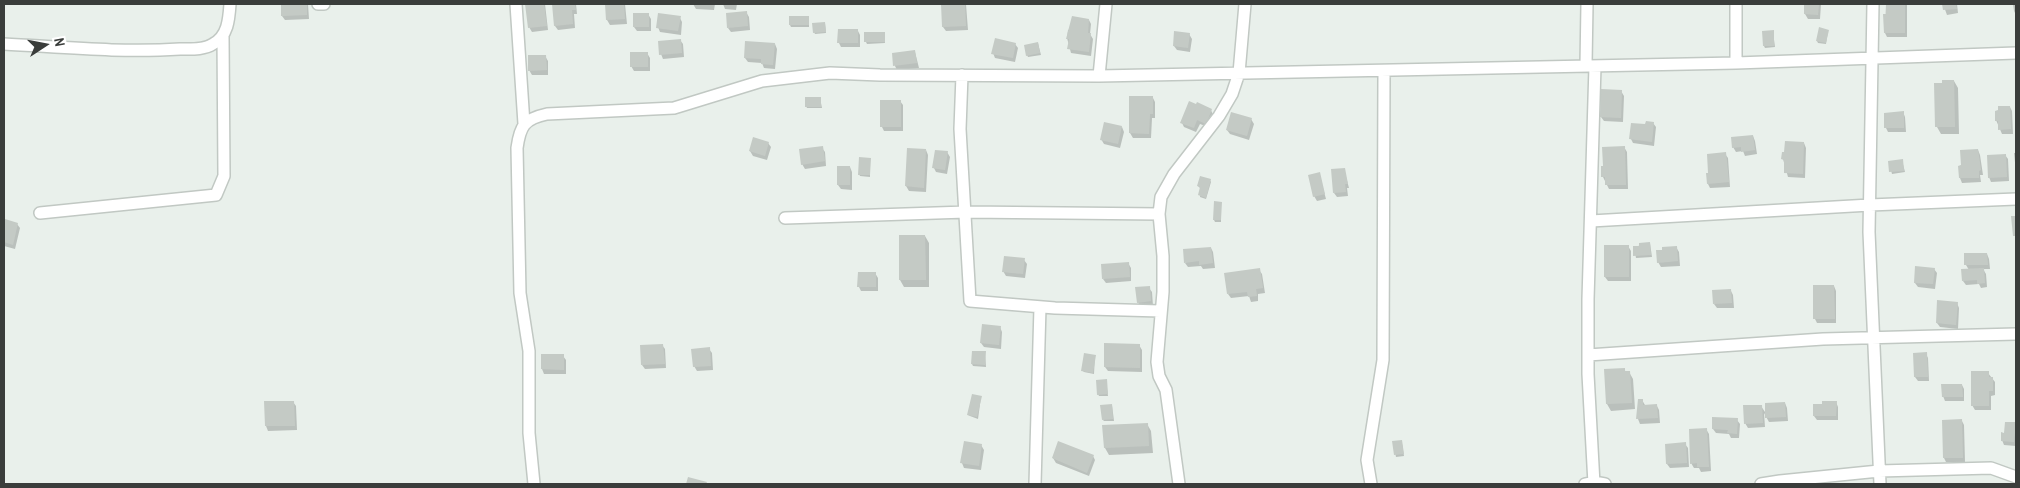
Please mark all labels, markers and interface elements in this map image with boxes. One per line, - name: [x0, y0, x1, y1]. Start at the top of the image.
- north arrow: [20, 20, 70, 70]
- text: N: [50, 36, 69, 48]

